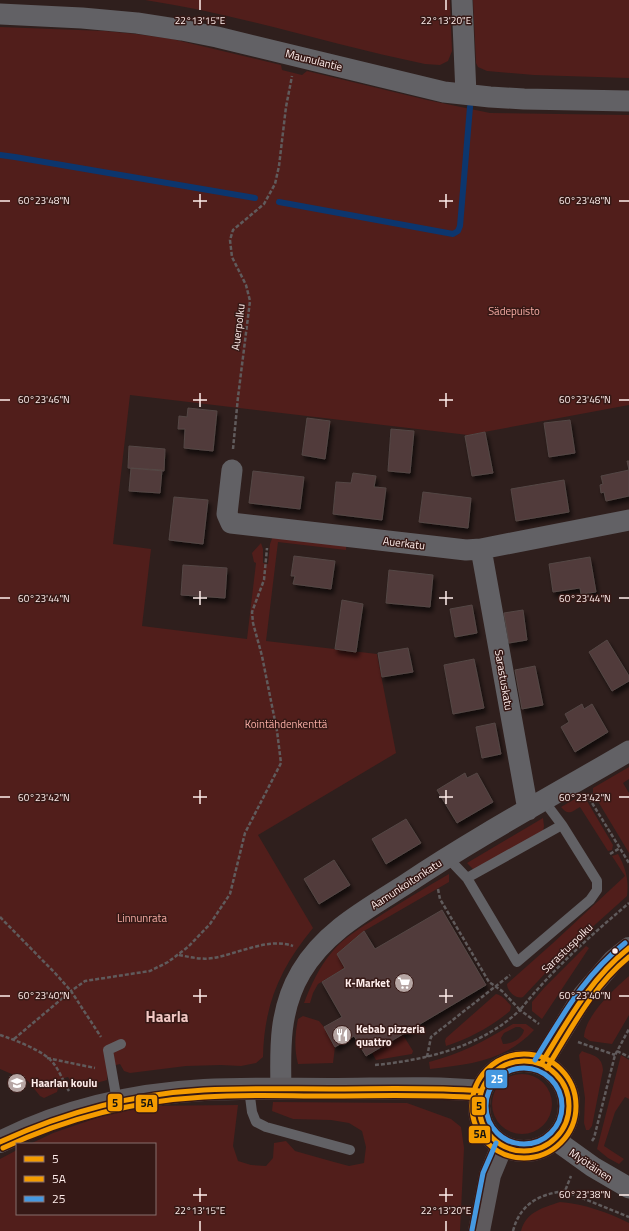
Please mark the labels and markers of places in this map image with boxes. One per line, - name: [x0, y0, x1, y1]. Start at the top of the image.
- unlabelled marker: [610, 946, 620, 956]
- supermarket icon: K-Market: [393, 972, 415, 994]
- place label: K-Market: [345, 975, 390, 991]
- place label: Kebab pizzeria quattro: [356, 1021, 425, 1050]
- restaurant icon: Kebab pizzeria quattro: [331, 1024, 353, 1046]
- school or university icon: Haarlan koulu: [6, 1072, 28, 1094]
- place label: Haarlan koulu: [31, 1075, 97, 1091]

